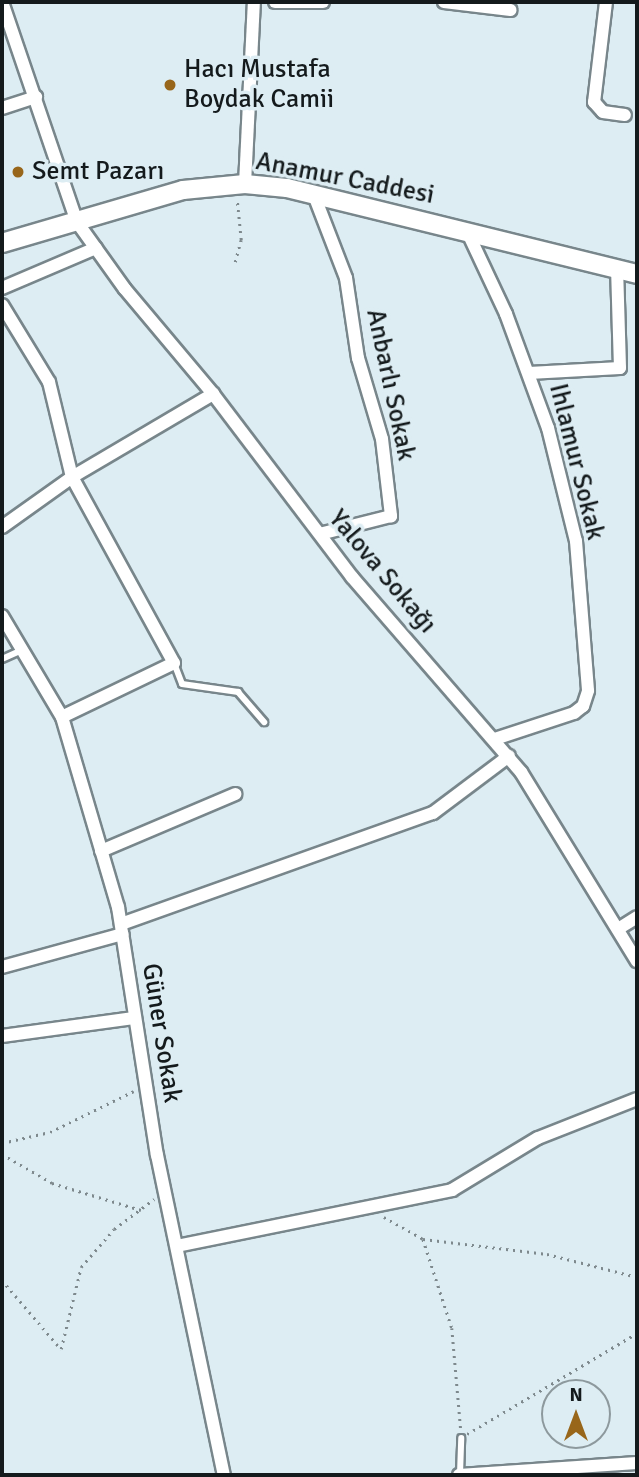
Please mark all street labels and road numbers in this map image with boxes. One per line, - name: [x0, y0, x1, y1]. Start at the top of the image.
- street label: Anamur Caddesi: [253, 146, 437, 212]
- street label: Anbarlı Sokak: [359, 306, 421, 464]
- street label: Ihlamur Sokak: [541, 381, 611, 543]
- street label: Yalova Sokağı: [321, 504, 443, 640]
- street label: Güner Sokak: [135, 961, 187, 1105]

